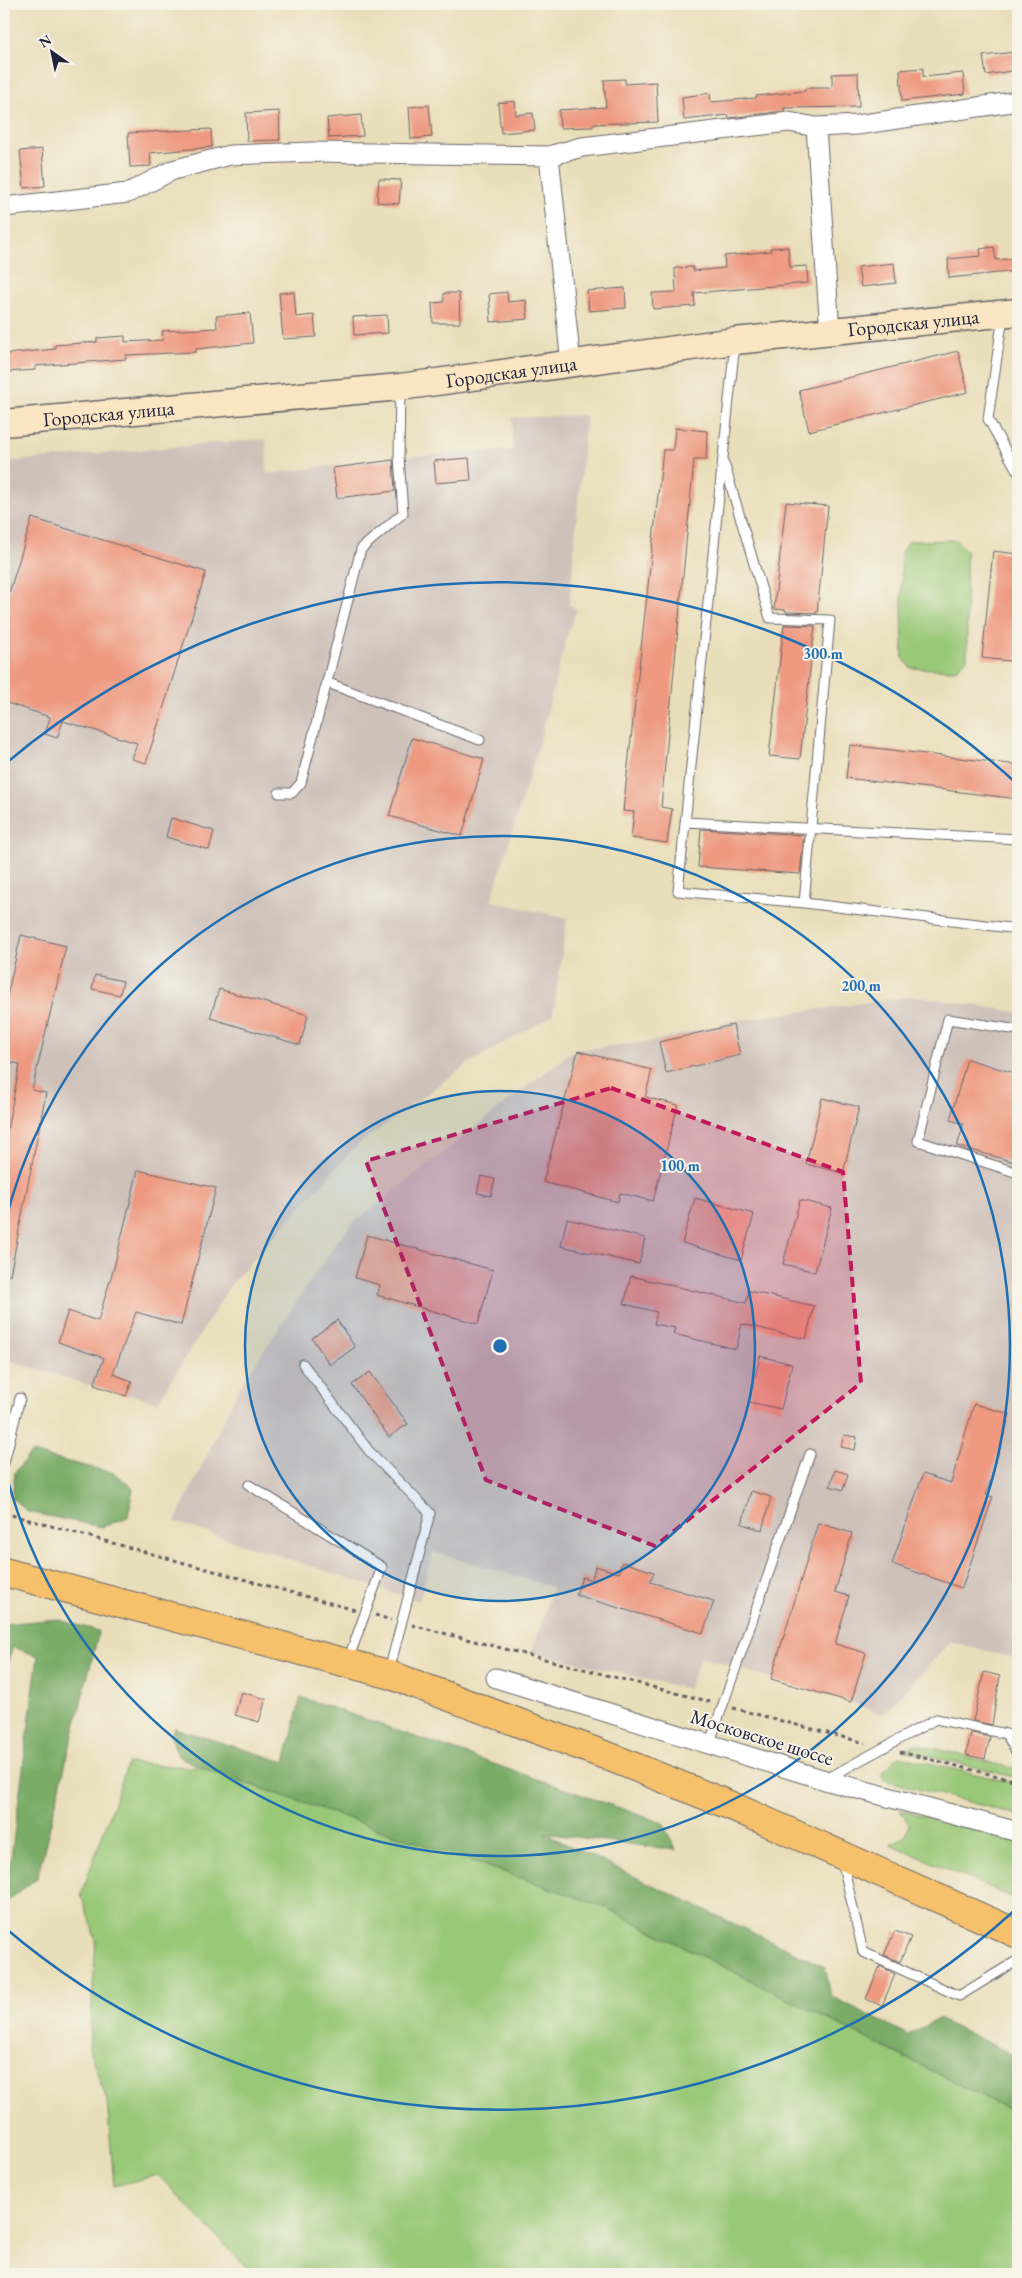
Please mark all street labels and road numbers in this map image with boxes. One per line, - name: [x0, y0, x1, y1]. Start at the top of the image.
- street label: Городская улица: [846, 303, 980, 342]
- street label: Городская улица: [444, 350, 579, 394]
- street label: Городская улица: [42, 395, 176, 432]
- street label: Московское шоссе: [687, 1703, 837, 1771]

